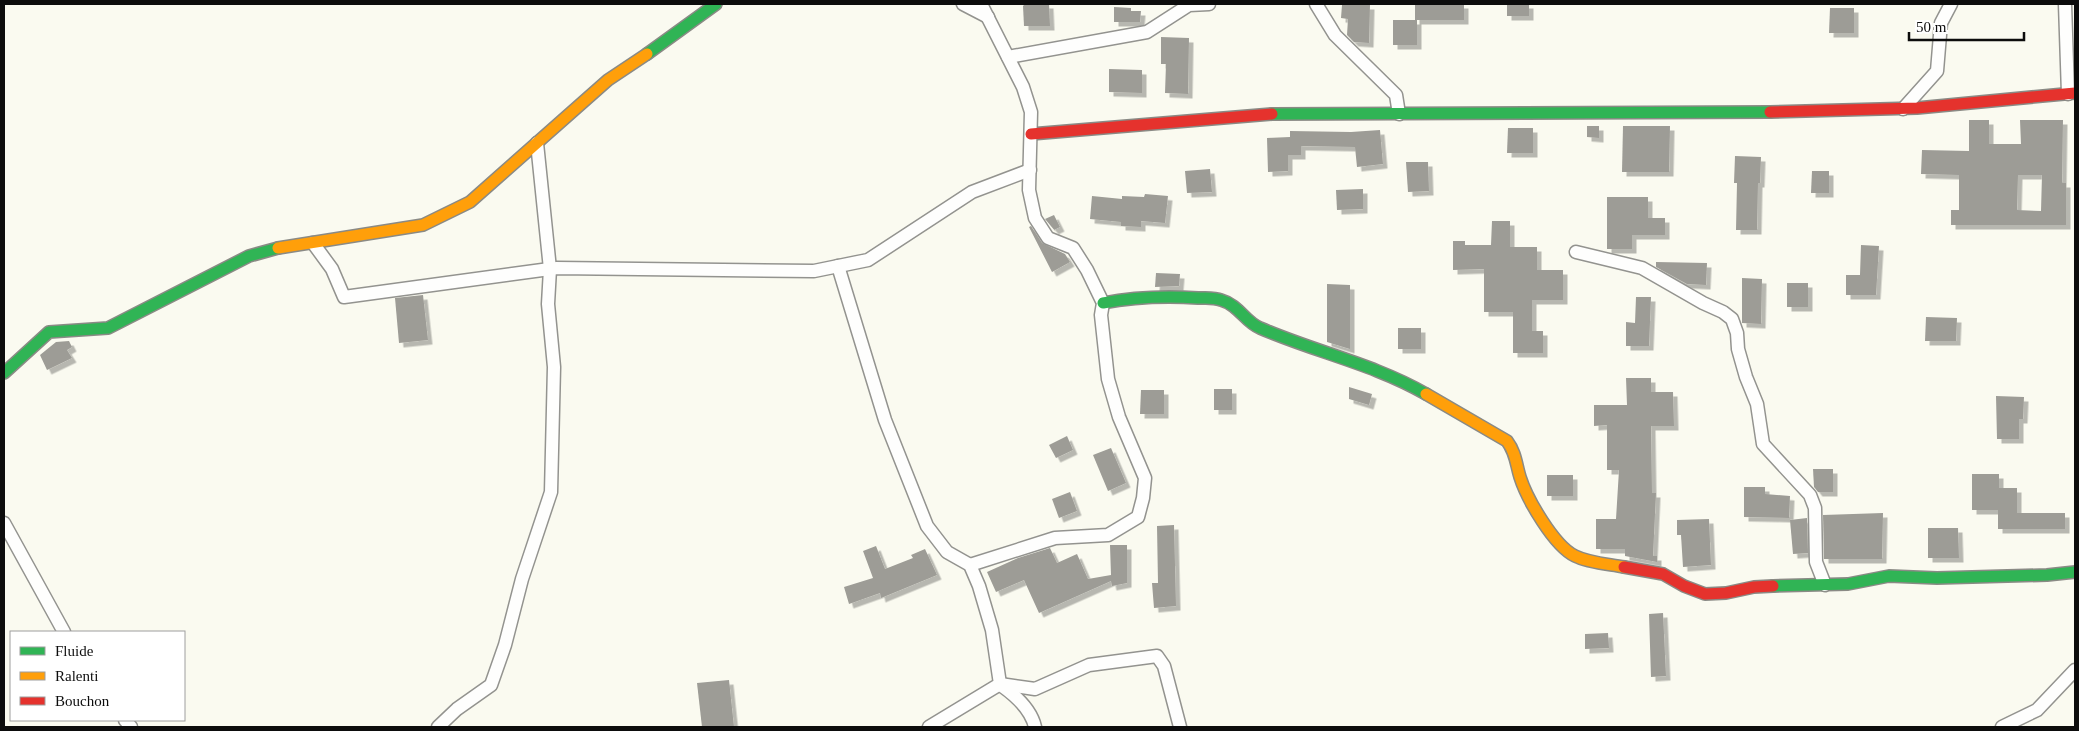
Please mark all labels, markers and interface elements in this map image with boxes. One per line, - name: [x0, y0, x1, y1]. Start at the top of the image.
- scale bar: [1909, 10, 2024, 42]
- text: 50 m: [1916, 19, 1947, 35]
- legend: [10, 631, 185, 721]
- text: Fluide: [55, 643, 94, 659]
- text: Ralenti: [55, 668, 98, 684]
- text: Bouchon: [55, 693, 110, 709]

